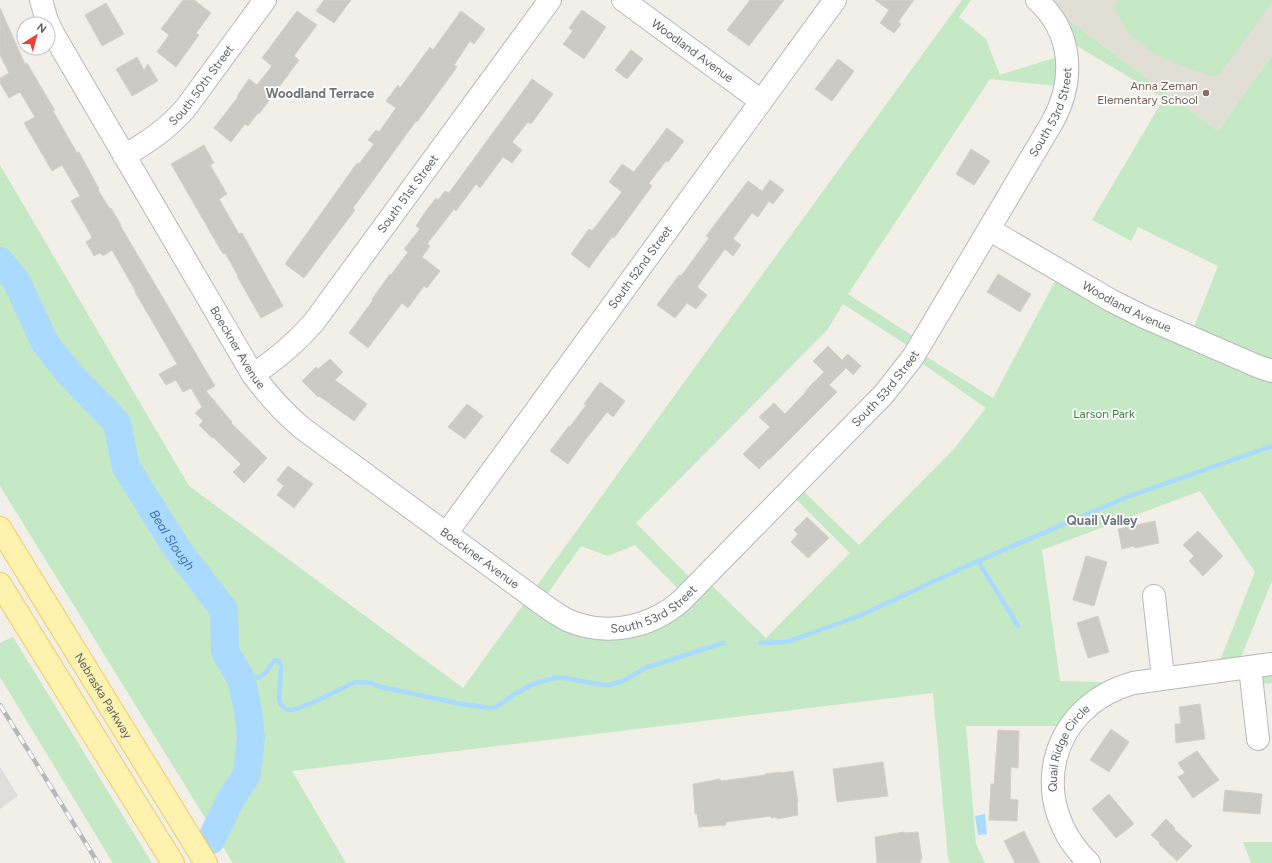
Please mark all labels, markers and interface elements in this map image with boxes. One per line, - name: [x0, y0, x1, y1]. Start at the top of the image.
- north arrow: [16, 16, 56, 56]
- street label: Woodland Avenue: [649, 16, 736, 86]
- text: N: [34, 21, 49, 36]
- street label: South 50th Street: [166, 42, 237, 128]
- street label: South 53rd Street: [1026, 67, 1074, 159]
- place label: Anna Zeman Elementary School: [1097, 79, 1198, 107]
- district label: Woodland Terrace: [266, 86, 374, 101]
- marker: Anna Zeman Elementary School: [1201, 88, 1211, 98]
- street label: South 51st Street: [375, 151, 442, 236]
- street label: South 52nd Street: [605, 223, 675, 312]
- street label: Woodland Avenue: [1080, 278, 1174, 335]
- street label: Boeckner Avenue: [207, 304, 268, 392]
- street label: South 53rd Street: [849, 348, 923, 430]
- park label: Larson Park: [1073, 407, 1135, 421]
- water label: Beal Slough: [147, 507, 198, 573]
- district label: Quail Valley: [1067, 513, 1138, 528]
- street label: Boeckner Avenue: [438, 525, 522, 592]
- street label: South 53rd Street: [610, 582, 700, 636]
- street label: Nebraska Parkway: [72, 650, 135, 742]
- street label: Quail Ridge Circle: [1046, 701, 1093, 792]

